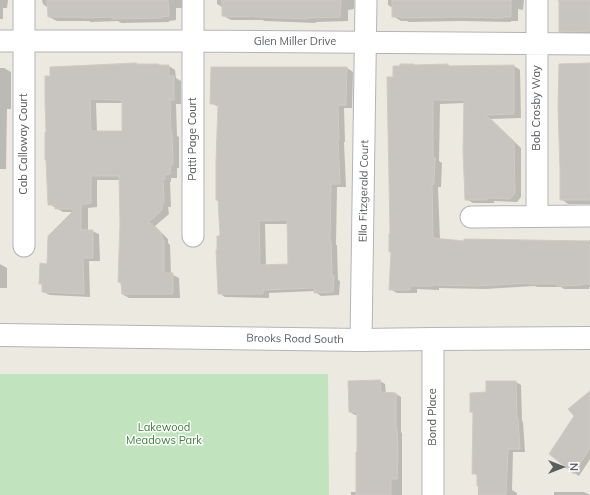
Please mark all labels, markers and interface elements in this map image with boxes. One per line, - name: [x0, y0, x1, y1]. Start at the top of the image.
- street label: Glen Miller Drive: [254, 35, 336, 49]
- street label: Bob Crosby Way: [530, 65, 544, 151]
- street label: Cab Calloway Court: [17, 93, 31, 195]
- street label: Patti Page Court: [186, 97, 200, 181]
- street label: Ella Fitzgerald Court: [357, 140, 371, 242]
- street label: Brooks Road South: [246, 332, 344, 346]
- street label: Bond Place: [426, 388, 440, 446]
- park label: Lakewood Meadows Park: [126, 421, 202, 447]
- north arrow: [542, 447, 582, 487]
- text: N: [567, 463, 581, 471]

